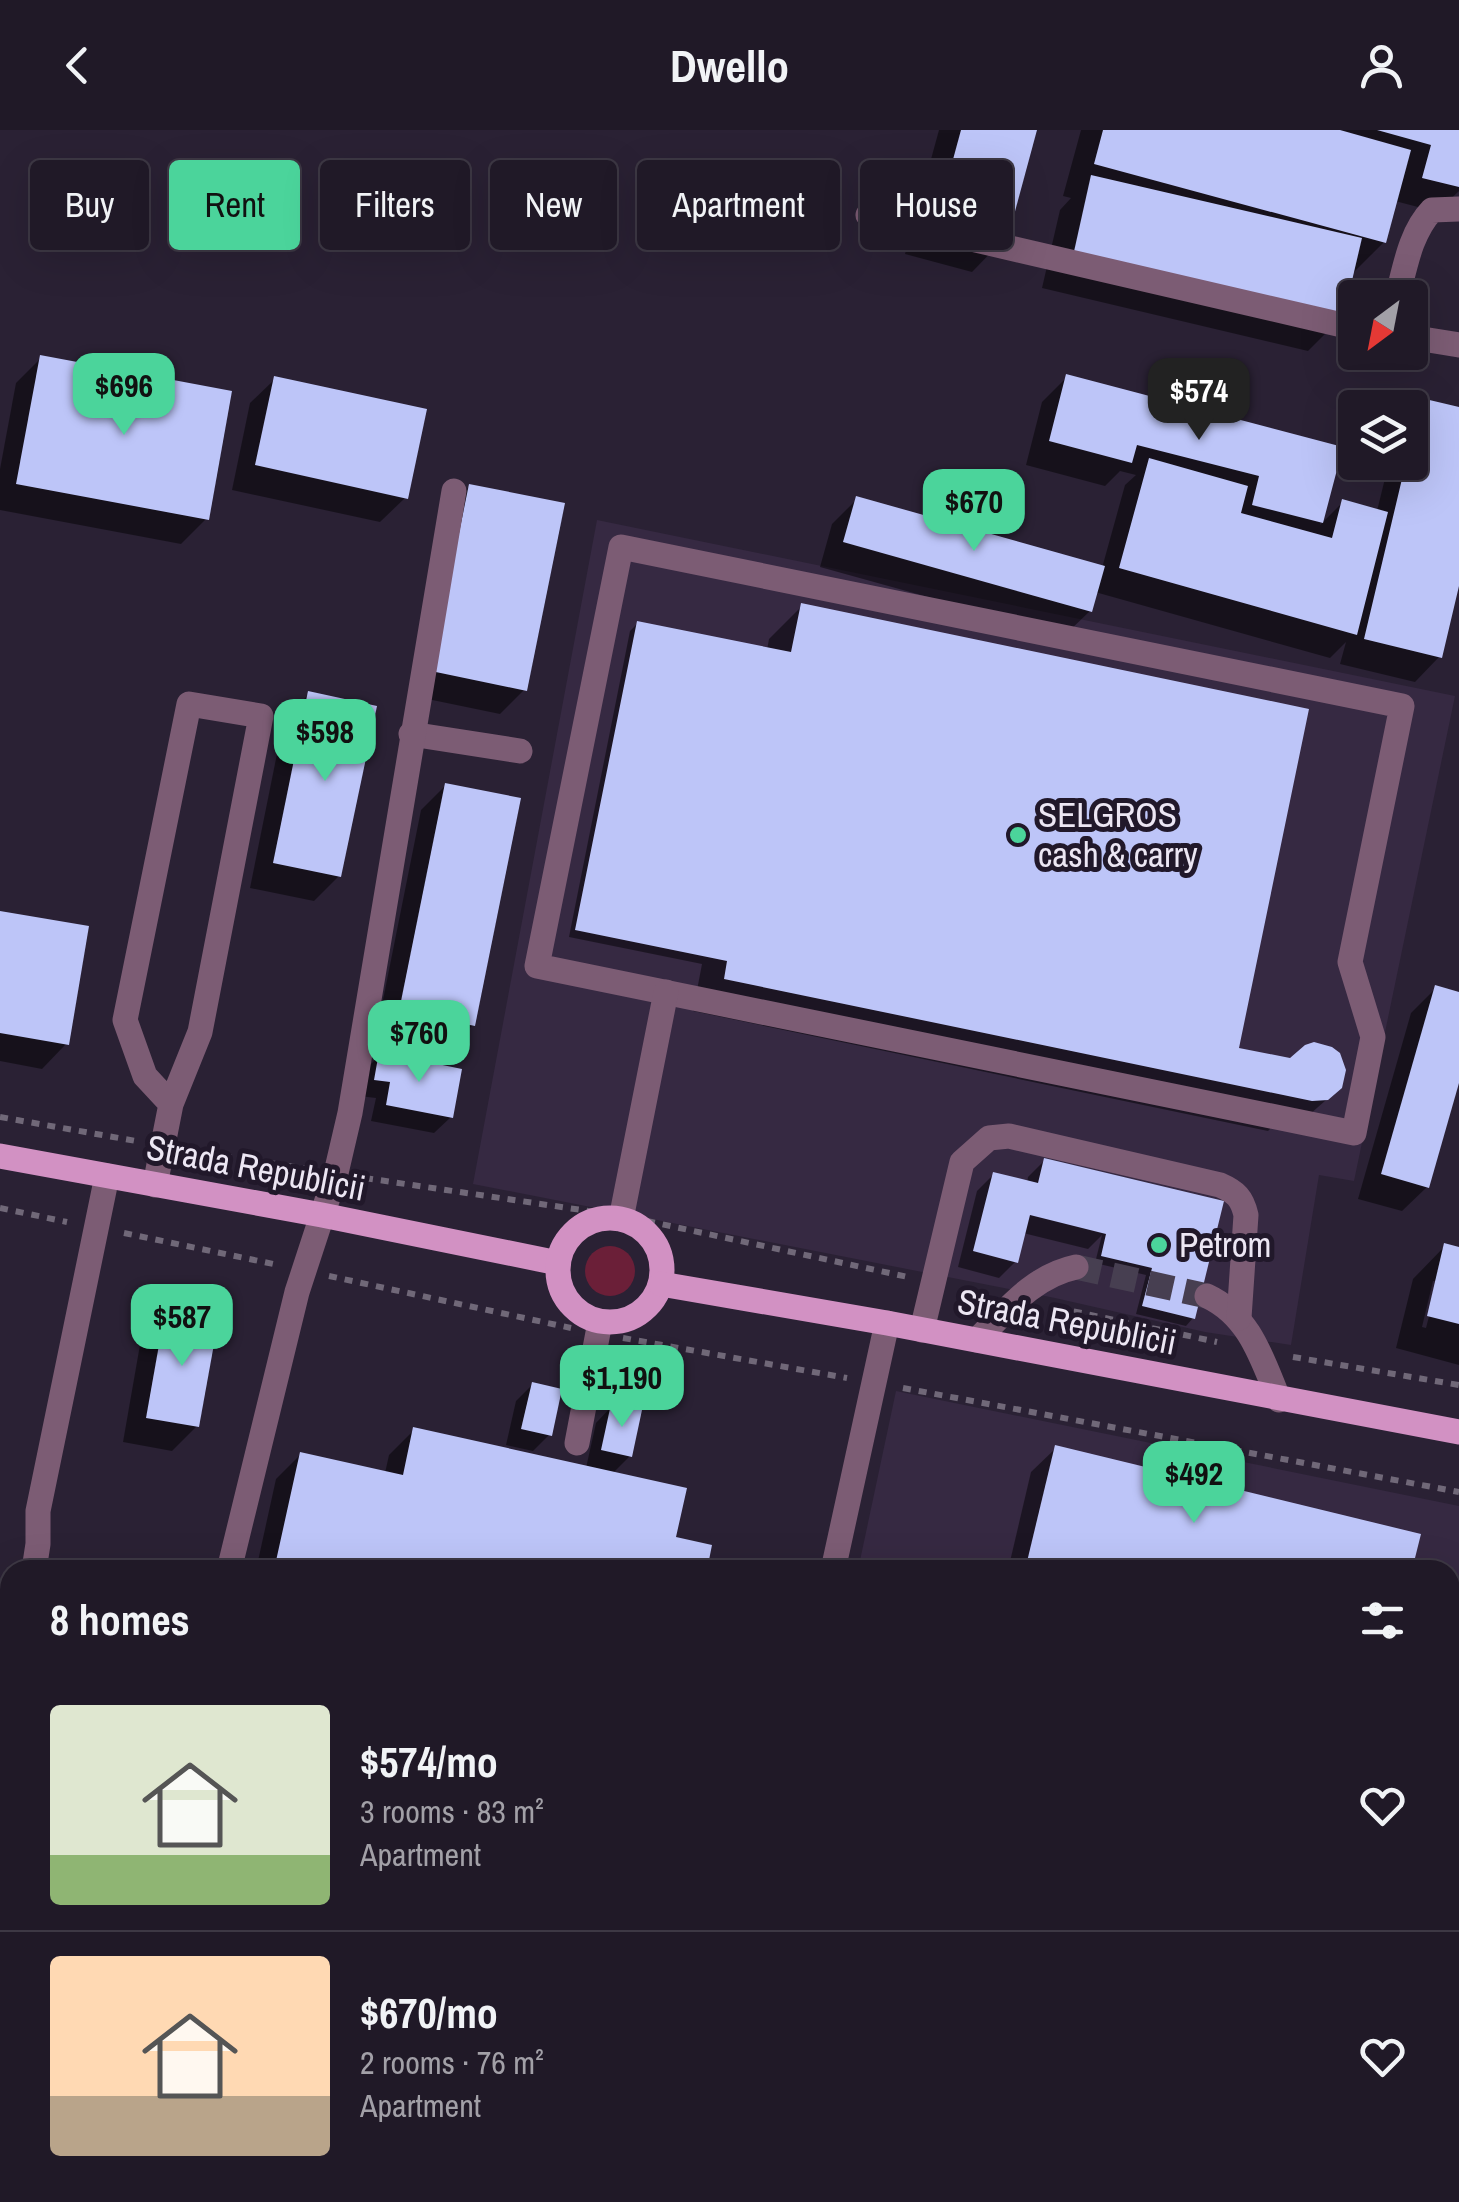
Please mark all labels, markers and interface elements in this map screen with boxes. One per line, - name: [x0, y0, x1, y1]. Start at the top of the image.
- text: Dwello: [670, 35, 789, 96]
- icon: back: [50, 38, 105, 93]
- icon: person: [1354, 38, 1409, 93]
- chip: Buy: [30, 160, 149, 250]
- chip: Rent: [169, 160, 300, 250]
- chip: Filters: [320, 160, 470, 250]
- chip: New: [490, 160, 617, 250]
- chip: Apartment: [637, 160, 840, 250]
- chip: House: [860, 160, 1013, 250]
- north arrow: [1338, 280, 1428, 370]
- map controls: [1338, 280, 1428, 480]
- pin: $696: [65, 353, 183, 438]
- pin: $574: [1140, 358, 1258, 443]
- text: $696: [95, 364, 153, 407]
- text: $574: [1170, 369, 1228, 412]
- button: layers: [1338, 390, 1428, 480]
- pin: $670: [915, 469, 1033, 554]
- text: $670: [945, 480, 1003, 523]
- pin: $598: [266, 699, 384, 784]
- text: $598: [296, 710, 354, 753]
- place label: SELGROS cash & carry: [1038, 791, 1198, 878]
- marker: SELGROS cash & carry: [1007, 824, 1029, 846]
- pin: $760: [360, 1000, 478, 1085]
- text: $760: [390, 1011, 448, 1054]
- street label: Strada Republicii: [143, 1123, 369, 1212]
- place label: Petrom: [1179, 1221, 1272, 1268]
- marker: Petrom: [1148, 1234, 1170, 1256]
- street label: Strada Republicii: [954, 1277, 1180, 1366]
- pin: $587: [123, 1284, 241, 1369]
- text: $587: [153, 1295, 211, 1338]
- pin: $1,190: [541, 1345, 703, 1430]
- text: $1,190: [582, 1356, 662, 1399]
- pin: $492: [1135, 1441, 1253, 1526]
- text: $492: [1165, 1452, 1223, 1495]
- text: 8 homes: [50, 1592, 190, 1648]
- icon: filters: [1355, 1593, 1410, 1648]
- text: $574/mo: [360, 1734, 498, 1790]
- icon: home: [130, 1745, 250, 1865]
- icon: heart: [1355, 1778, 1410, 1833]
- text: 3 rooms · 83 m²: [360, 1790, 544, 1833]
- text: Apartment: [360, 1833, 481, 1876]
- text: $670/mo: [360, 1985, 498, 2041]
- icon: home: [130, 1996, 250, 2116]
- icon: heart: [1355, 2029, 1410, 2084]
- text: 2 rooms · 76 m²: [360, 2041, 544, 2084]
- text: Apartment: [360, 2084, 481, 2127]

